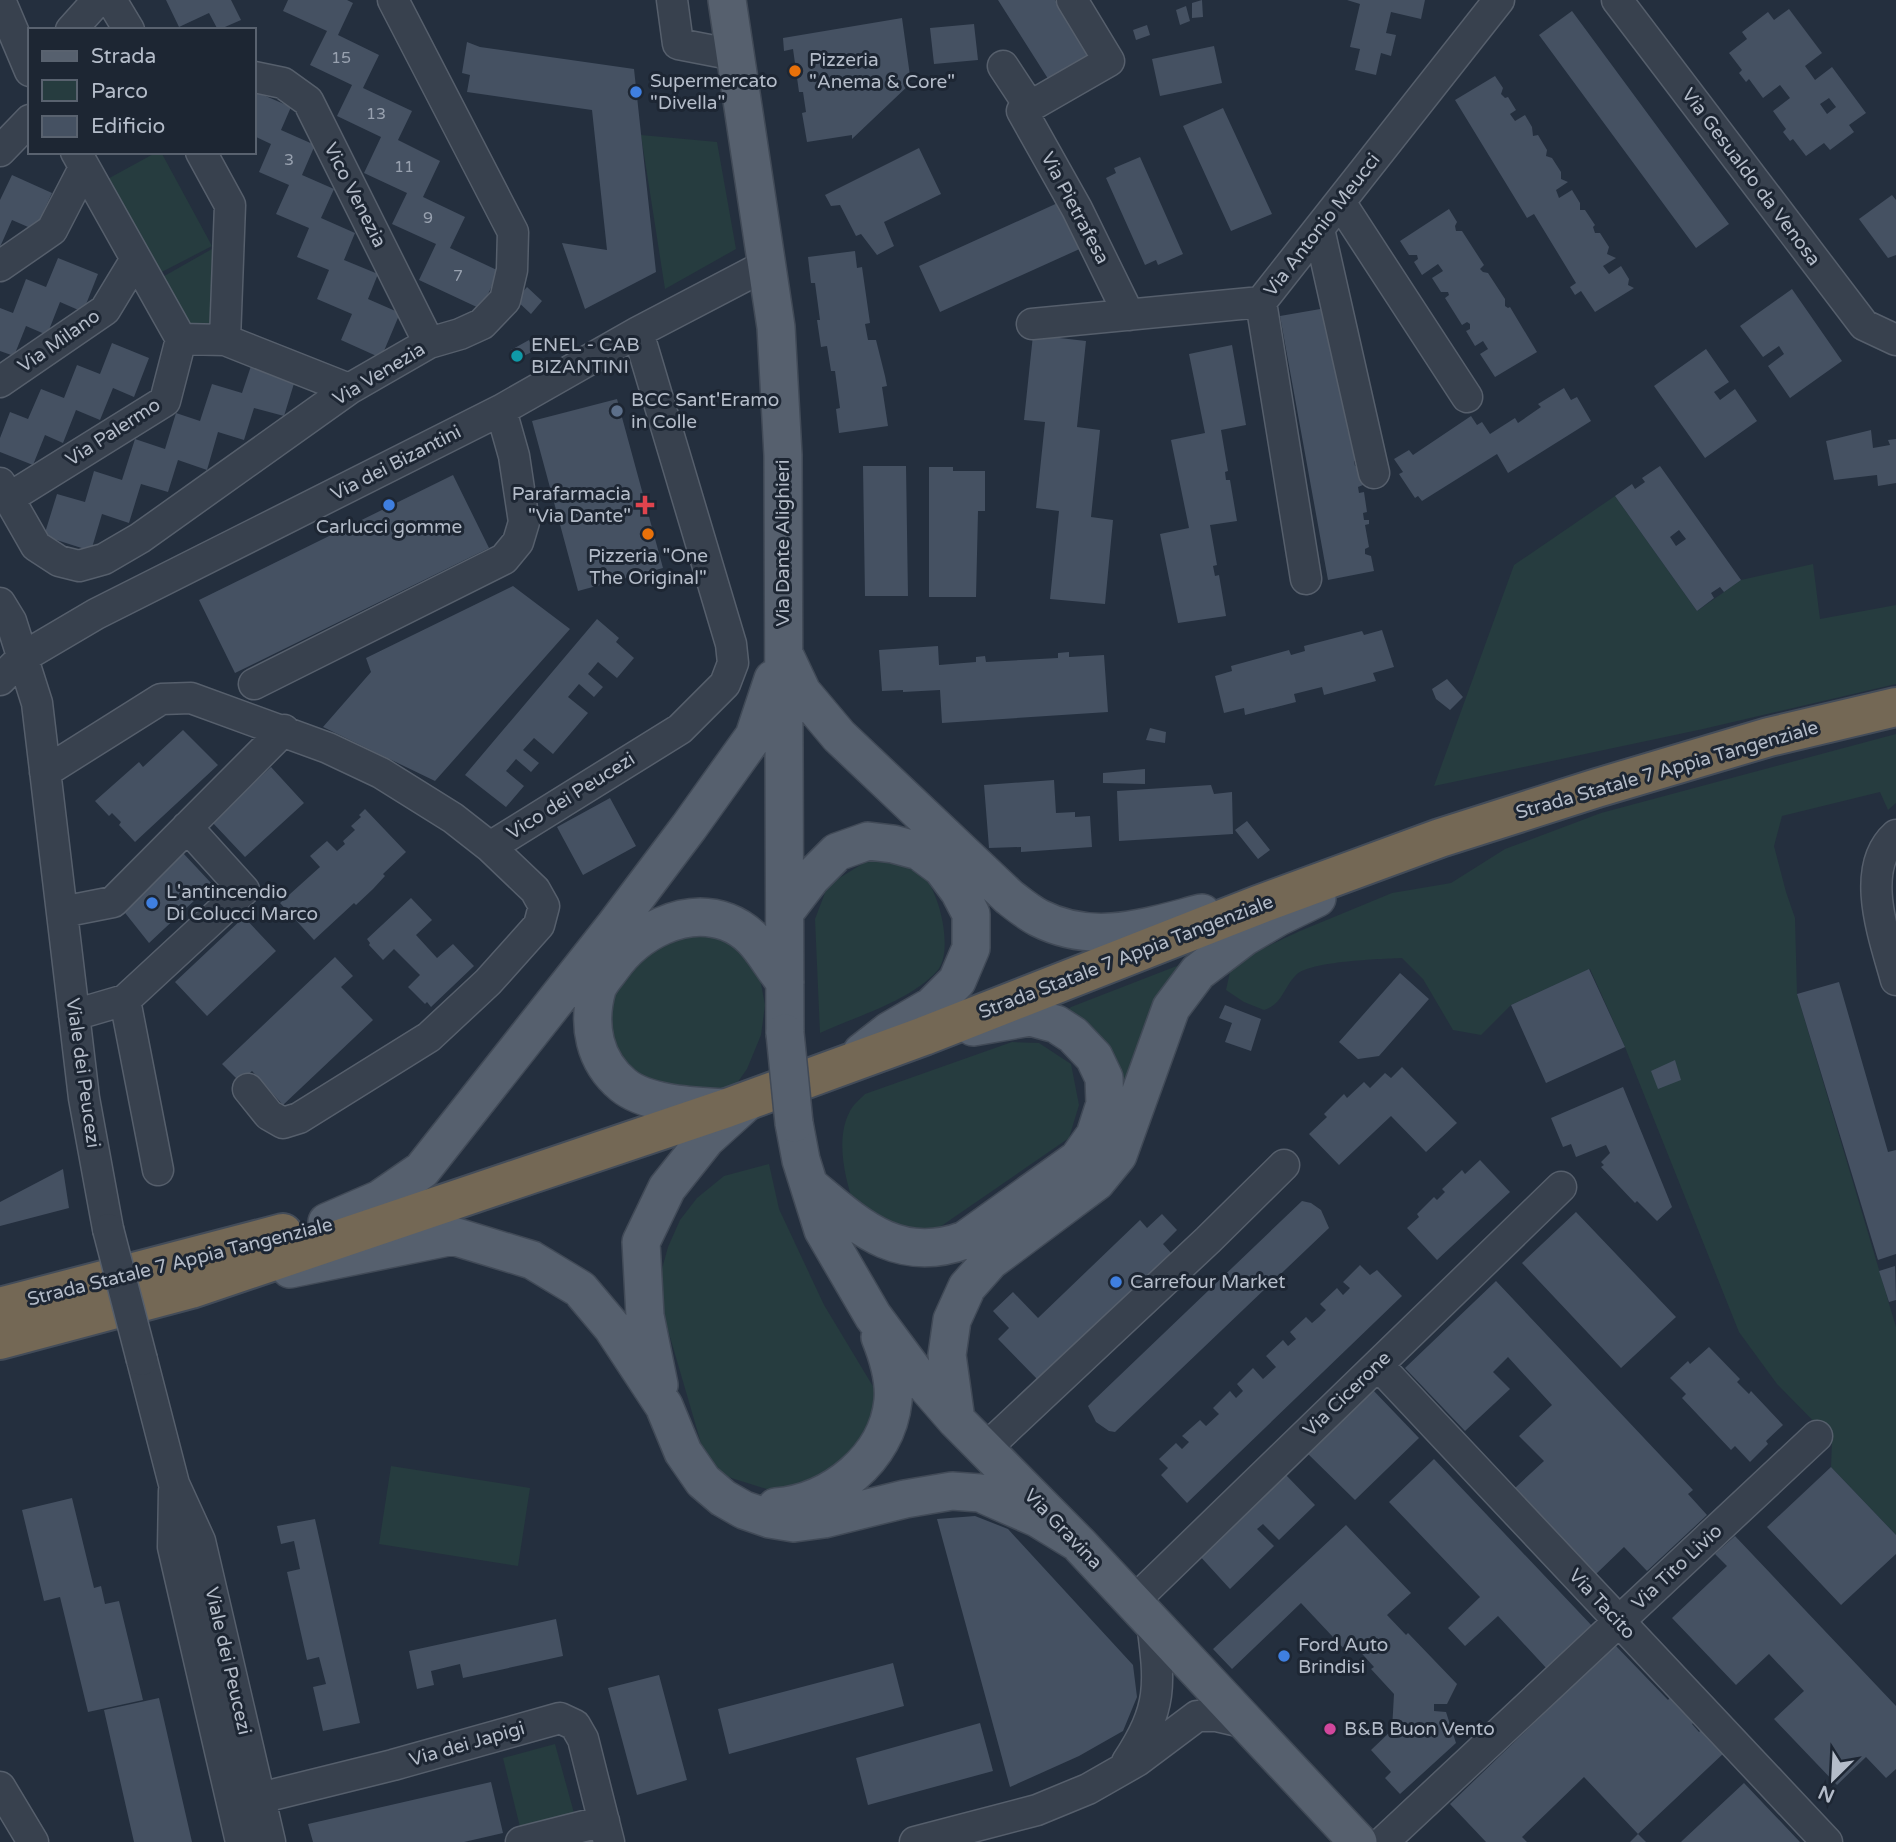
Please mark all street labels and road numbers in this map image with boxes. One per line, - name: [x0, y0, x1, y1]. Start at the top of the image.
- street label: Via Gesualdo da Venosa: [1677, 84, 1825, 270]
- street label: Vico Venezia: [319, 139, 391, 251]
- street label: Via Pietrafesa: [1036, 148, 1114, 268]
- street label: Via Antonio Meucci: [1259, 149, 1385, 301]
- street label: Via Milano: [14, 305, 104, 377]
- street label: Via Venezia: [329, 338, 429, 410]
- street label: Via Palermo: [62, 393, 164, 471]
- street label: Via dei Bizantini: [327, 421, 465, 505]
- street label: Via Dante Alighieri: [772, 460, 794, 626]
- street label: Strada Statale 7 Appia Tangenziale: [1513, 716, 1821, 824]
- street label: Vico dei Peucezi: [503, 748, 639, 844]
- street label: Strada Statale 7 Appia Tangenziale: [976, 891, 1276, 1023]
- street label: Viale dei Peucezi: [62, 997, 104, 1149]
- street label: Strada Statale 7 Appia Tangenziale: [25, 1213, 335, 1311]
- street label: Via Cicerone: [1299, 1347, 1395, 1441]
- street label: Via Gravina: [1019, 1484, 1107, 1574]
- street label: Via Tito Livio: [1627, 1520, 1727, 1614]
- street label: Via Tacito: [1564, 1564, 1640, 1644]
- street label: Viale dei Peucezi: [200, 1585, 256, 1737]
- street label: Via dei Japigi: [407, 1717, 527, 1771]

